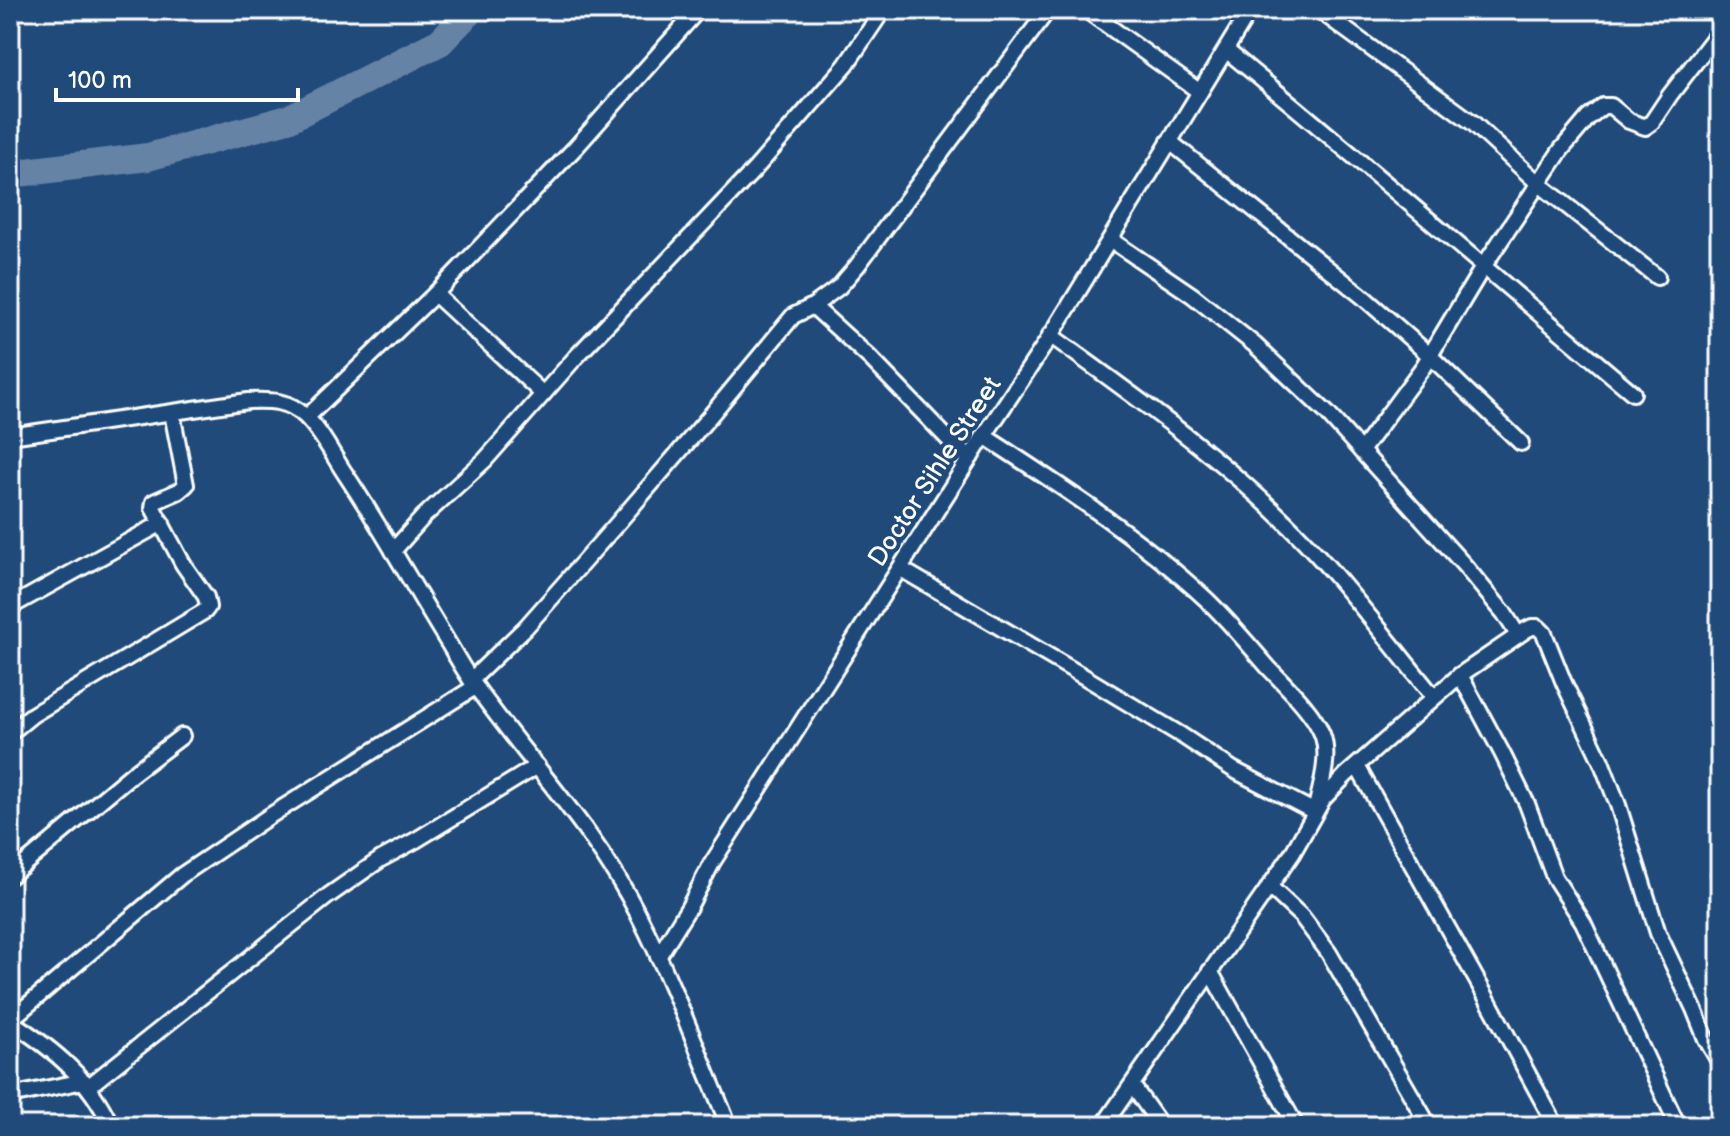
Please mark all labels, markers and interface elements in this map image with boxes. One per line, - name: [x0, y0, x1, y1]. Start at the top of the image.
- scale bar: [56, 52, 298, 102]
- text: 100 m: [68, 66, 132, 95]
- street label: Doctor Sihle Street: [862, 371, 1008, 573]

